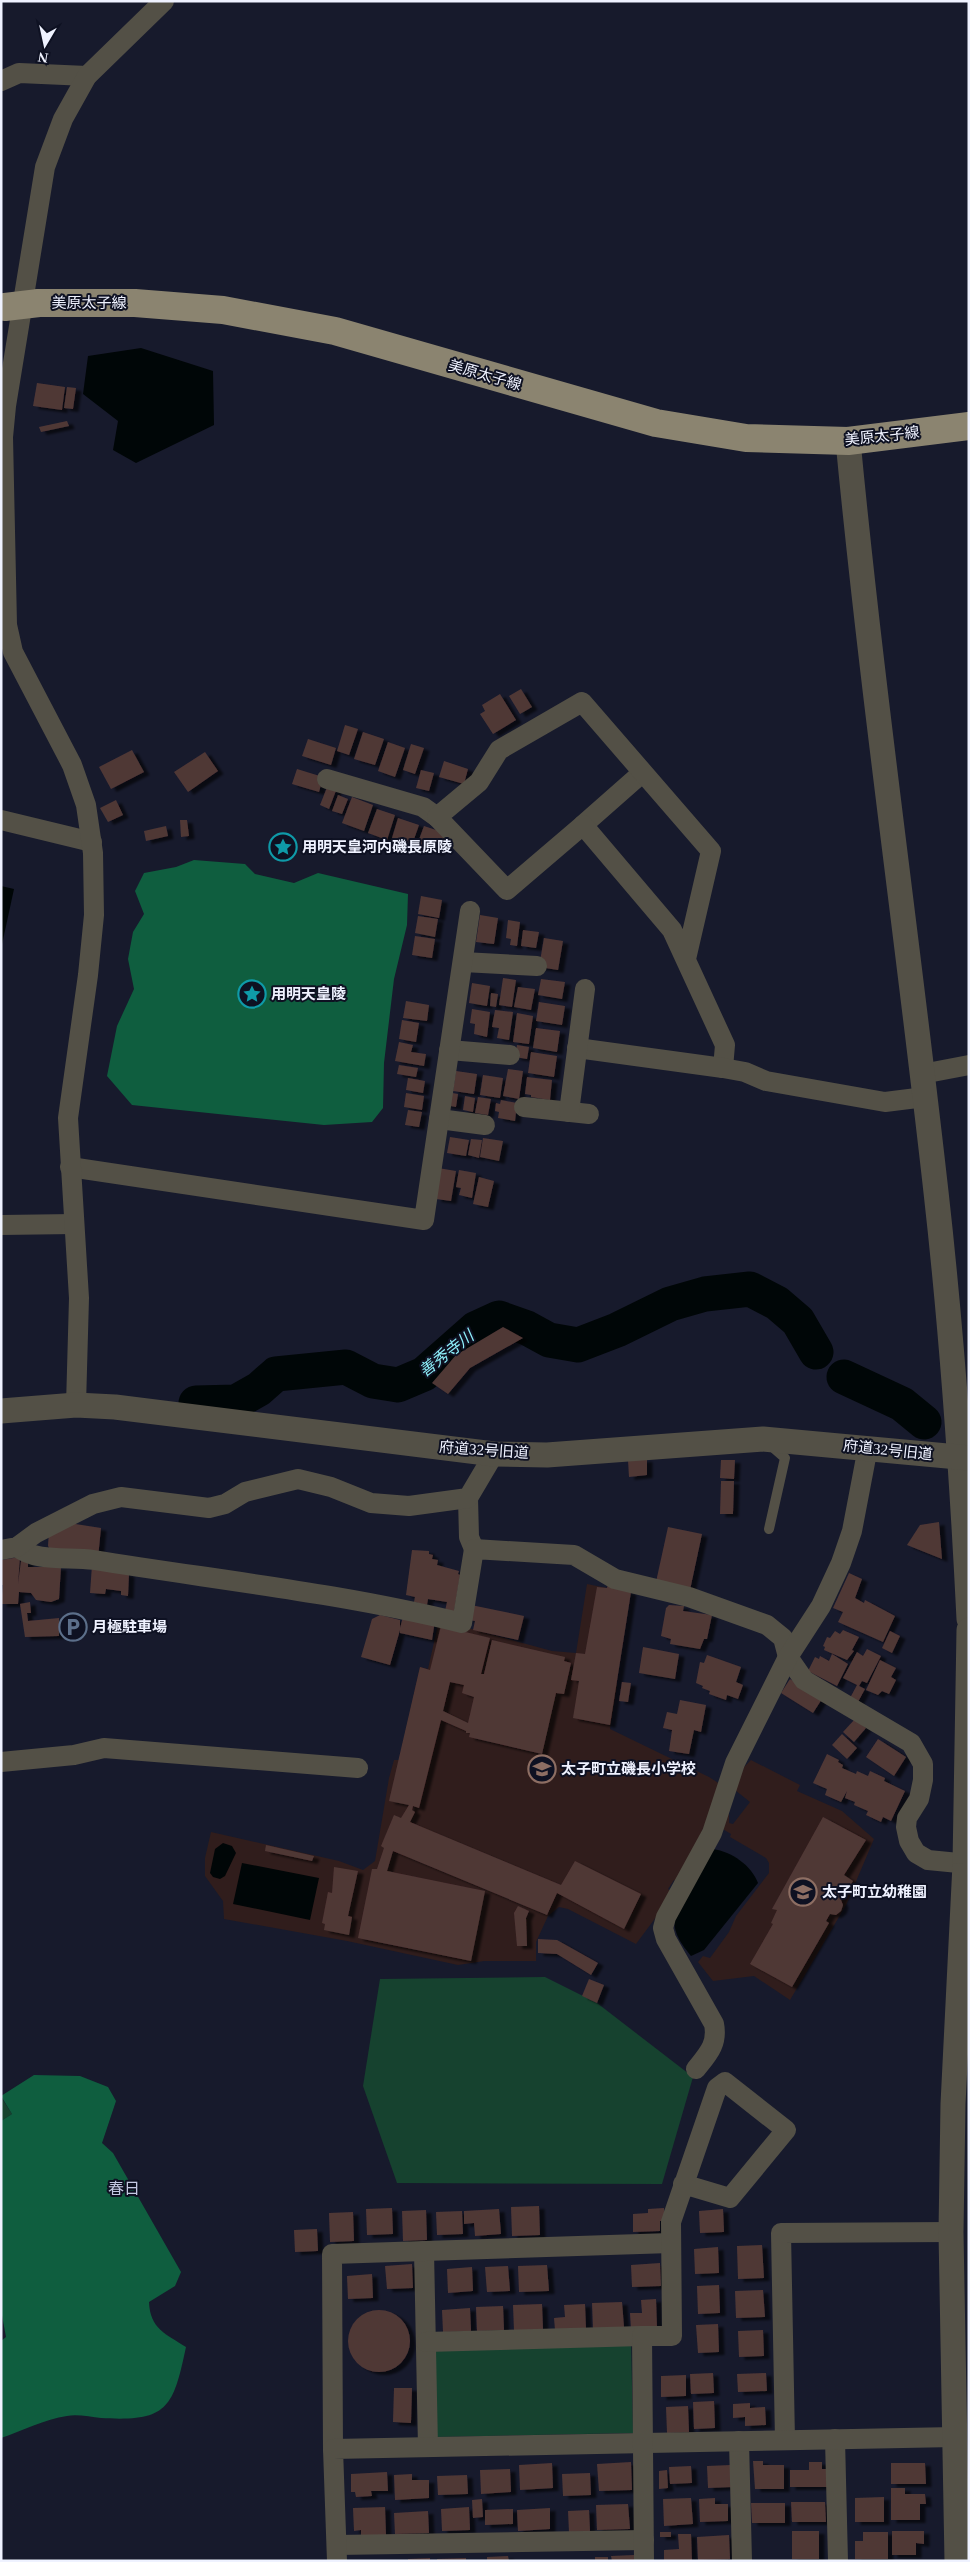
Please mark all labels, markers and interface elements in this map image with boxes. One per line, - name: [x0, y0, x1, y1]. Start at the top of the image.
- north arrow: [20, 20, 70, 70]
- text: N: [37, 49, 49, 66]
- street label: 美原太子線: [51, 295, 127, 311]
- street label: 美原太子線: [447, 357, 523, 393]
- street label: 美原太子線: [844, 424, 920, 448]
- place icon: 用明天皇河内磯長原陵: [268, 832, 298, 862]
- place label: 用明天皇河内磯長原陵: [302, 838, 452, 855]
- place icon: 用明天皇陵: [237, 979, 267, 1009]
- place label: 用明天皇陵: [271, 985, 346, 1002]
- water label: 善秀寺川: [416, 1326, 478, 1380]
- street label: 府道32号旧道: [842, 1437, 934, 1463]
- street label: 府道32号旧道: [439, 1439, 529, 1461]
- parking icon: 月極駐車場: [58, 1612, 88, 1642]
- place label: 月極駐車場: [92, 1619, 167, 1635]
- school or university icon: 太子町立磯長小学校: [527, 1754, 557, 1784]
- place label: 太子町立磯長小学校: [561, 1761, 696, 1777]
- school or university icon: 太子町立幼稚園: [788, 1877, 818, 1907]
- place label: 太子町立幼稚園: [822, 1884, 927, 1900]
- district label: 春日: [108, 2180, 140, 2197]

